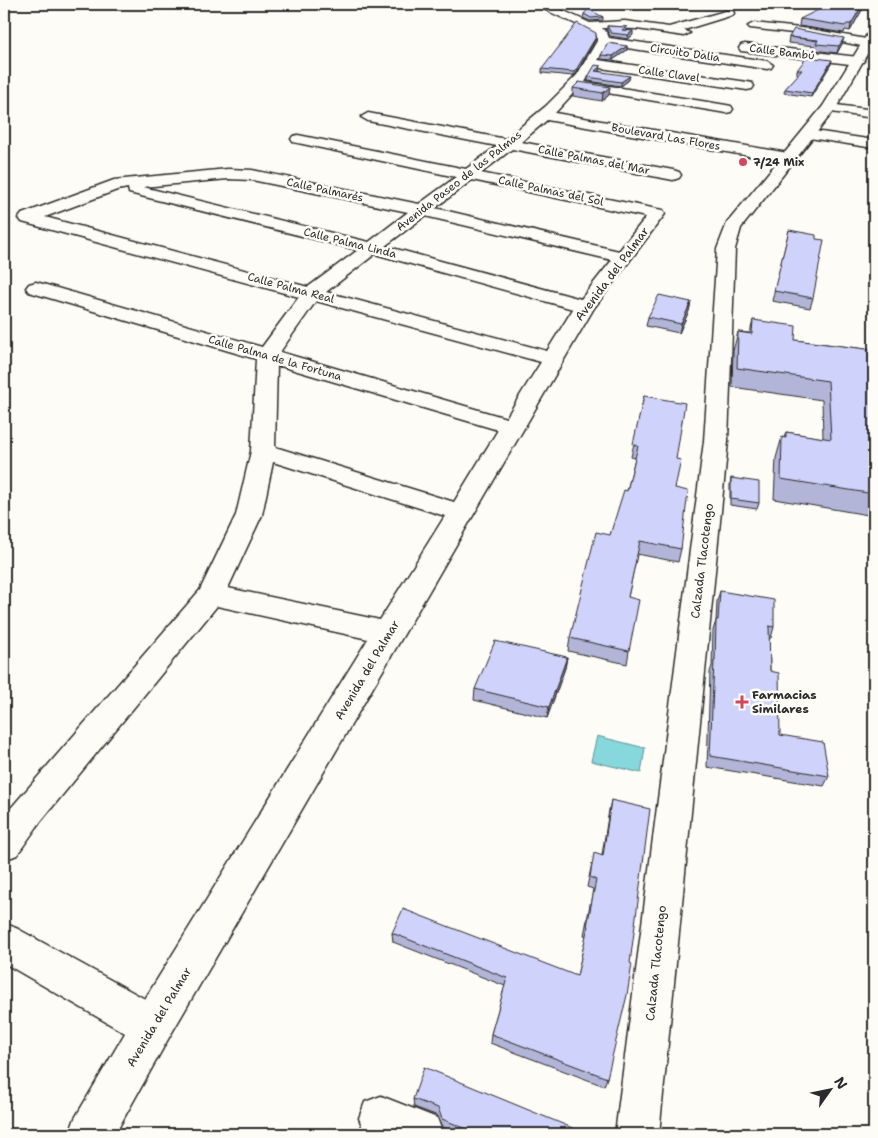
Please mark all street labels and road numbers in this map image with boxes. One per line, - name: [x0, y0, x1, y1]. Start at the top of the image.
- street label: Circuito Dalia: [649, 41, 721, 65]
- street label: Calle Bambú: [749, 41, 815, 63]
- street label: Calle Clavel: [638, 62, 701, 86]
- street label: Boulevard Las Flores: [610, 120, 722, 154]
- street label: Avenida Paseo de las Palmas: [393, 127, 525, 235]
- street label: Calle Palmas del Mar: [537, 142, 651, 178]
- street label: Calle Palmas del Sol: [497, 173, 606, 210]
- street label: Calle Palmarés: [285, 175, 365, 205]
- street label: Calle Palma Linda: [302, 224, 398, 262]
- street label: Avenida del Palmar: [571, 224, 653, 324]
- street label: Calle Palma Real: [246, 269, 337, 307]
- street label: Calle Palma de la Fortuna: [207, 332, 344, 384]
- street label: Calzada Tlacotengo: [687, 502, 717, 620]
- street label: Avenida del Palmar: [331, 617, 403, 723]
- street label: Calzada Tlacotengo: [642, 904, 670, 1022]
- street label: Avenida del Palmar: [123, 964, 195, 1070]

